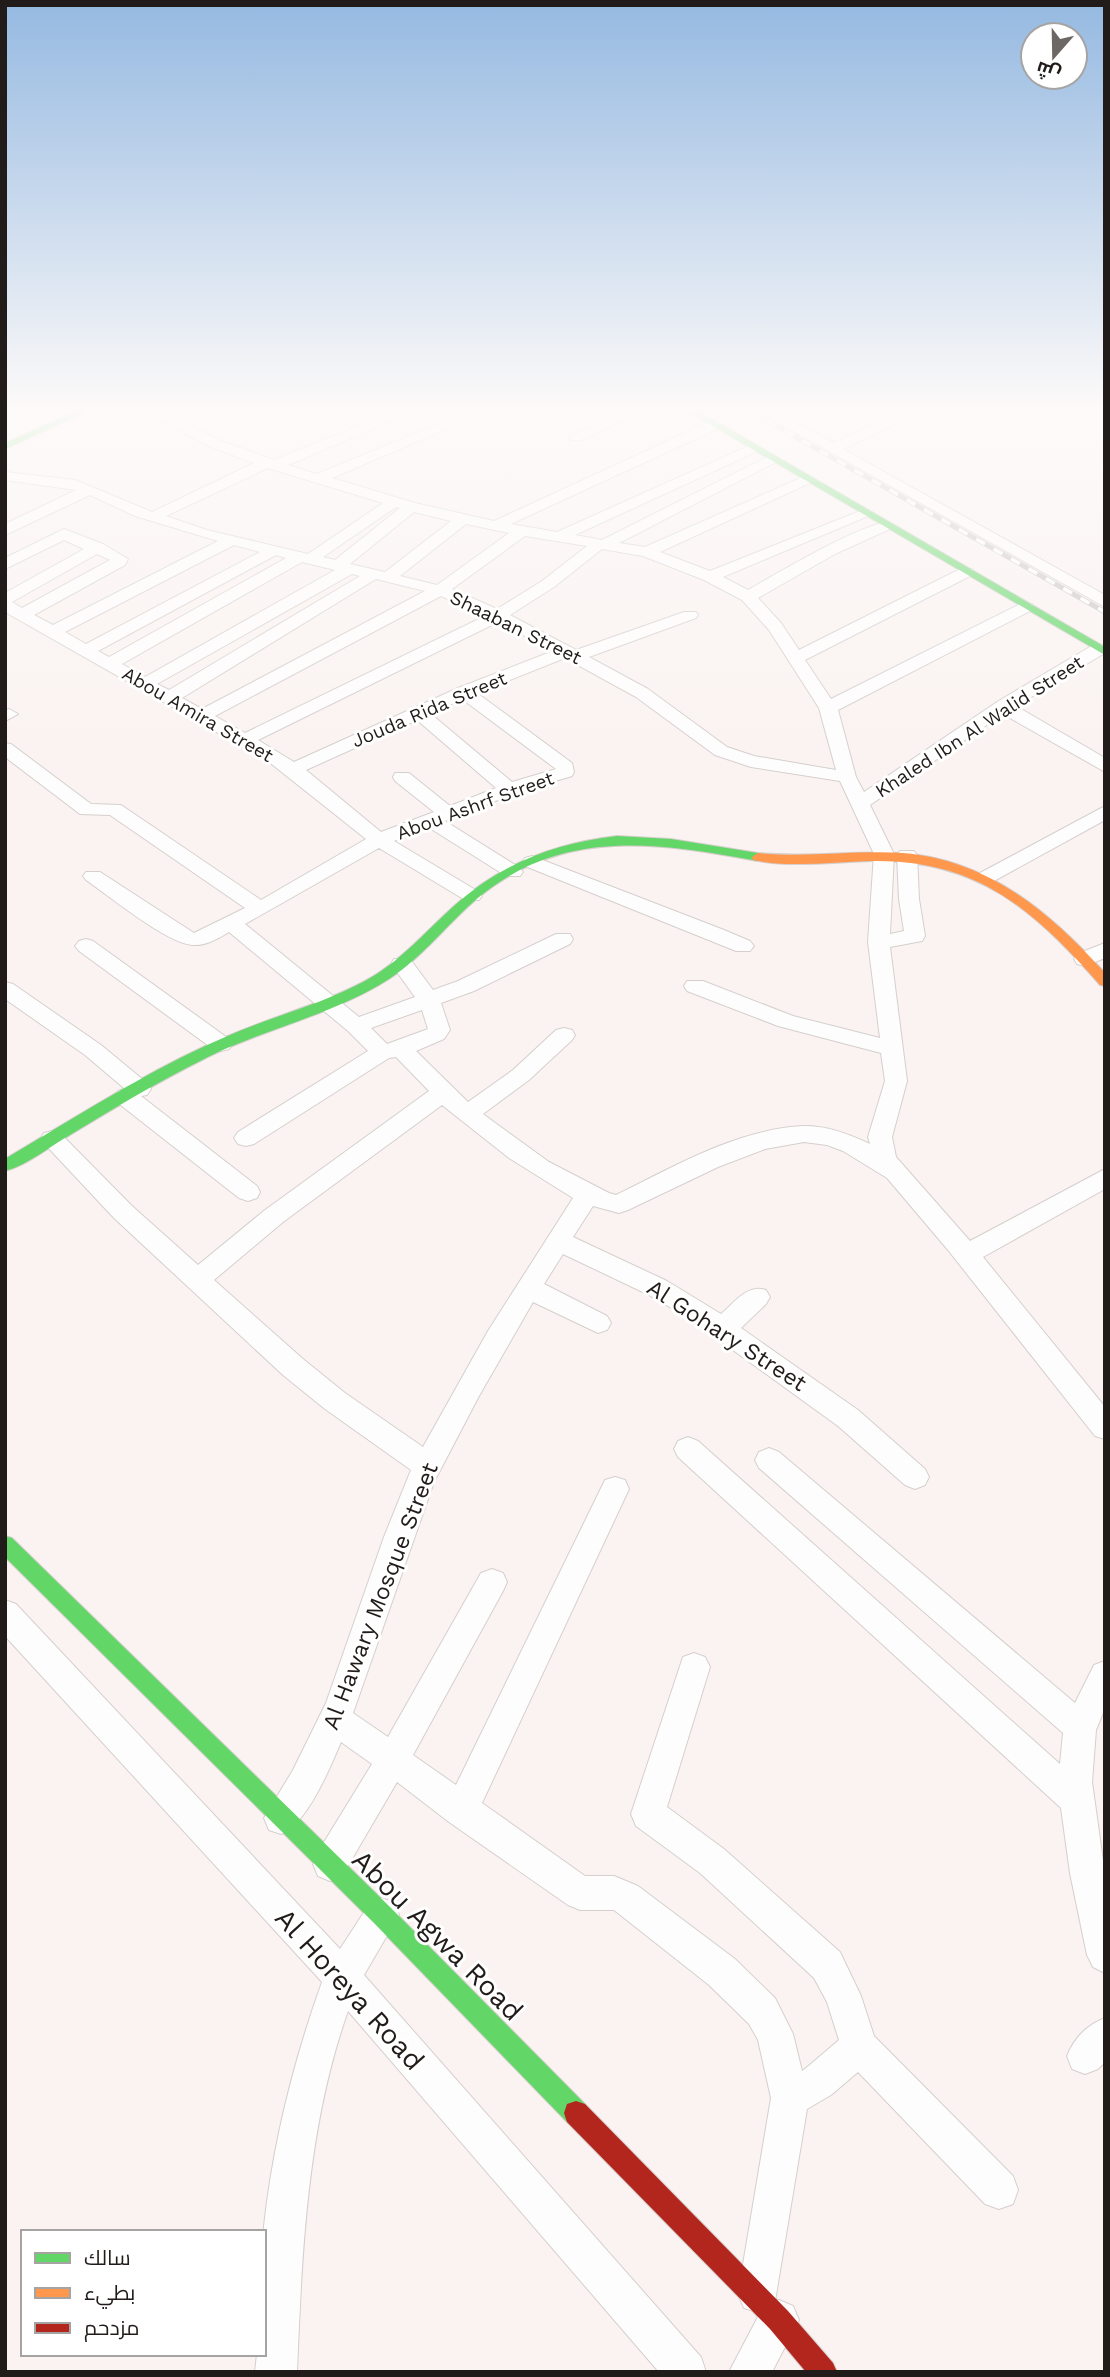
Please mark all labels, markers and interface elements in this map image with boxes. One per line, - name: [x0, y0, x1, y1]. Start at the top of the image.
- north arrow: [1019, 21, 1089, 91]
- text: ش: [1033, 57, 1064, 86]
- street label: Shaaban Street: [446, 586, 585, 669]
- street label: Khaled Ibn Al Walid Street: [871, 650, 1088, 802]
- street label: Abou Amira Street: [118, 662, 277, 767]
- street label: Jouda Rida Street: [348, 666, 510, 752]
- street label: Abou Ashrf Street: [393, 766, 557, 845]
- street label: Al Gohary Street: [642, 1274, 812, 1397]
- street label: Al Hawary Mosque Street: [317, 1459, 444, 1733]
- street label: Abou Agwa Road: [345, 1843, 530, 2028]
- street label: Al Horeya Road: [268, 1902, 431, 2077]
- legend: [21, 2230, 266, 2356]
- text: سالك: [84, 2245, 131, 2270]
- text: بطيء: [84, 2280, 135, 2309]
- text: مزدحم: [84, 2315, 139, 2342]

